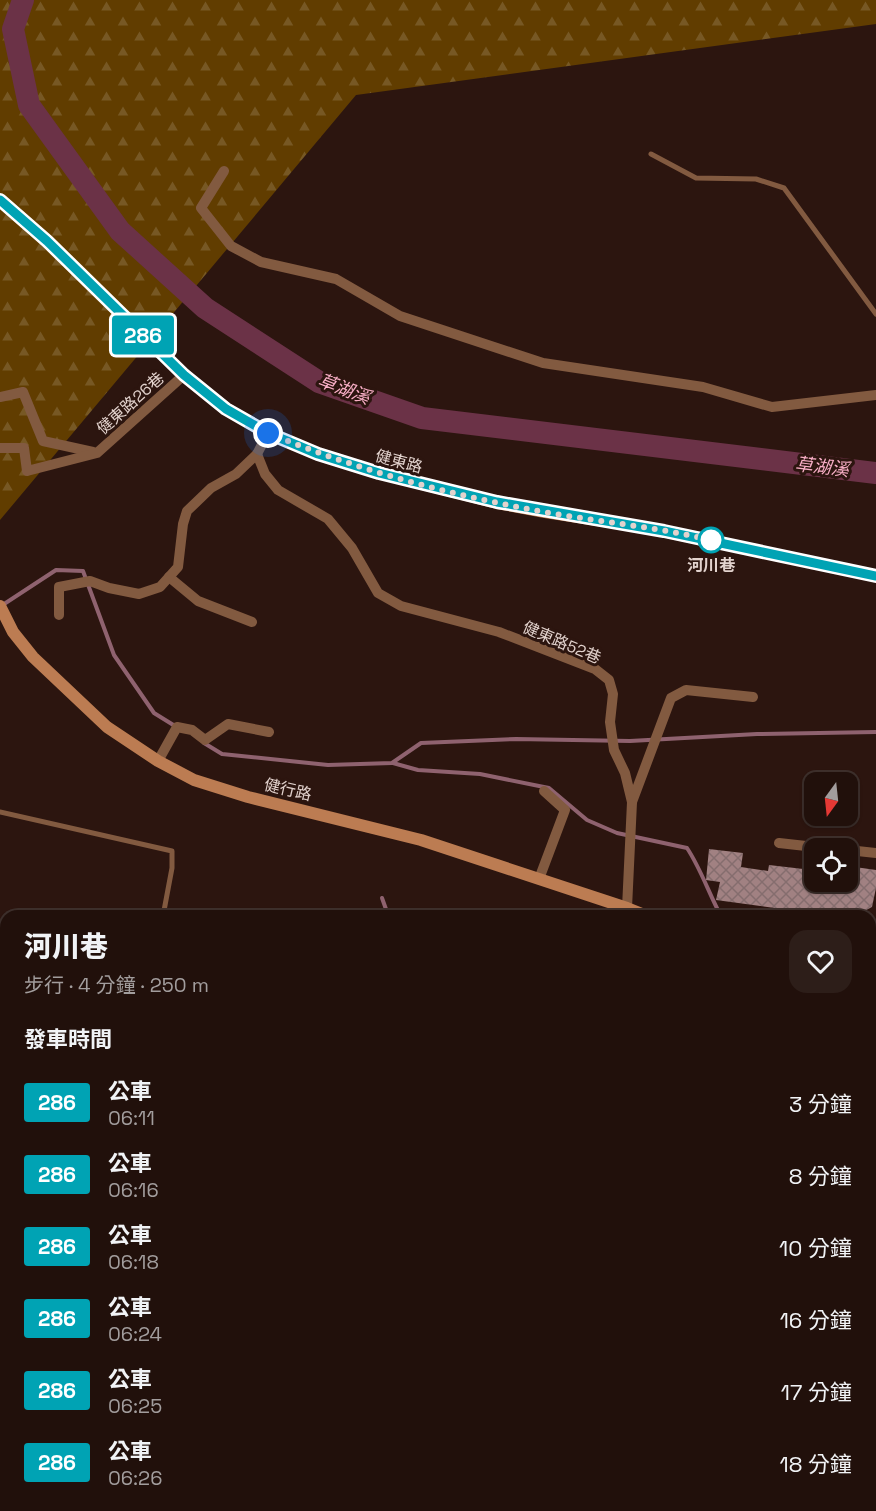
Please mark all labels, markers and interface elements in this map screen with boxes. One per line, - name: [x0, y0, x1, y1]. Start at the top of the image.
- line badge: 286: [108, 316, 178, 354]
- text: 286: [124, 322, 162, 349]
- street label: 健東路26巷: [92, 368, 168, 439]
- water label: 草湖溪: [315, 368, 376, 410]
- your location: [253, 418, 283, 448]
- street label: 健東路: [373, 445, 425, 478]
- water label: 草湖溪: [794, 452, 853, 482]
- marker: 河川巷: [698, 527, 724, 553]
- place label: 河川巷: [687, 555, 736, 576]
- street label: 健東路52巷: [519, 617, 604, 668]
- north arrow: [804, 772, 858, 826]
- map controls: [804, 772, 858, 892]
- street label: 健行路: [262, 774, 314, 805]
- button: locate: [804, 838, 858, 892]
- text: 河川巷: [24, 928, 108, 964]
- button: heart: [789, 930, 852, 993]
- text: 步行 · 4 分鐘 · 250 m: [24, 972, 209, 998]
- text: 發車時間: [24, 1025, 112, 1053]
- text: 公車: [108, 1077, 152, 1105]
- text: 286: [38, 1089, 76, 1116]
- text: 3 分鐘: [789, 1090, 852, 1118]
- text: 06:11: [108, 1105, 155, 1131]
- text: 公車: [108, 1149, 152, 1177]
- text: 286: [38, 1161, 76, 1188]
- text: 8 分鐘: [789, 1162, 852, 1190]
- text: 06:16: [108, 1177, 159, 1203]
- text: 公車: [108, 1221, 152, 1249]
- text: 286: [38, 1233, 76, 1260]
- text: 10 分鐘: [779, 1234, 852, 1262]
- text: 06:18: [108, 1249, 159, 1275]
- text: 公車: [108, 1293, 152, 1321]
- text: 286: [38, 1305, 76, 1332]
- text: 16 分鐘: [780, 1306, 852, 1334]
- text: 06:24: [108, 1321, 162, 1347]
- text: 公車: [108, 1365, 152, 1393]
- text: 286: [38, 1377, 76, 1404]
- text: 17 分鐘: [781, 1378, 852, 1406]
- text: 06:25: [108, 1393, 162, 1419]
- text: 公車: [108, 1437, 152, 1465]
- text: 286: [38, 1449, 76, 1476]
- text: 18 分鐘: [779, 1450, 852, 1478]
- text: 06:26: [108, 1465, 162, 1491]

